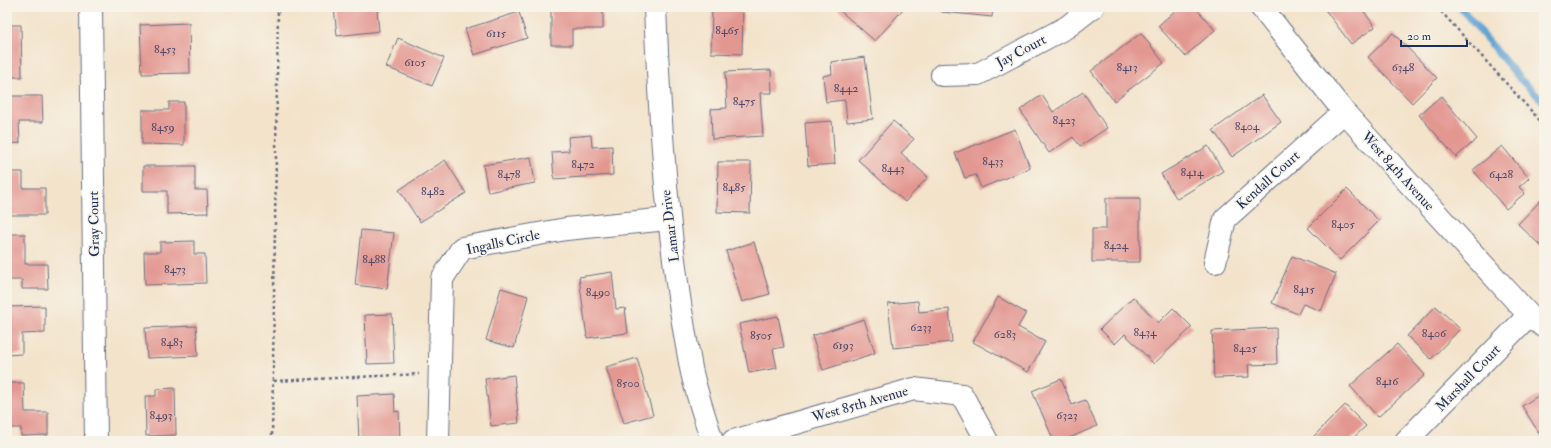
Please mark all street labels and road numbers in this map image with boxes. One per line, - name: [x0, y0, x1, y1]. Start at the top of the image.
- street label: Jay Court: [992, 31, 1050, 73]
- street label: West 84th Avenue: [1357, 127, 1438, 214]
- street label: Kendall Court: [1233, 147, 1304, 213]
- street label: Lamar Drive: [657, 189, 683, 263]
- street label: Gray Court: [85, 191, 104, 257]
- street label: Ingalls Circle: [465, 226, 541, 258]
- street label: Marshall Court: [1432, 341, 1504, 415]
- street label: West 85th Avenue: [809, 382, 910, 426]

